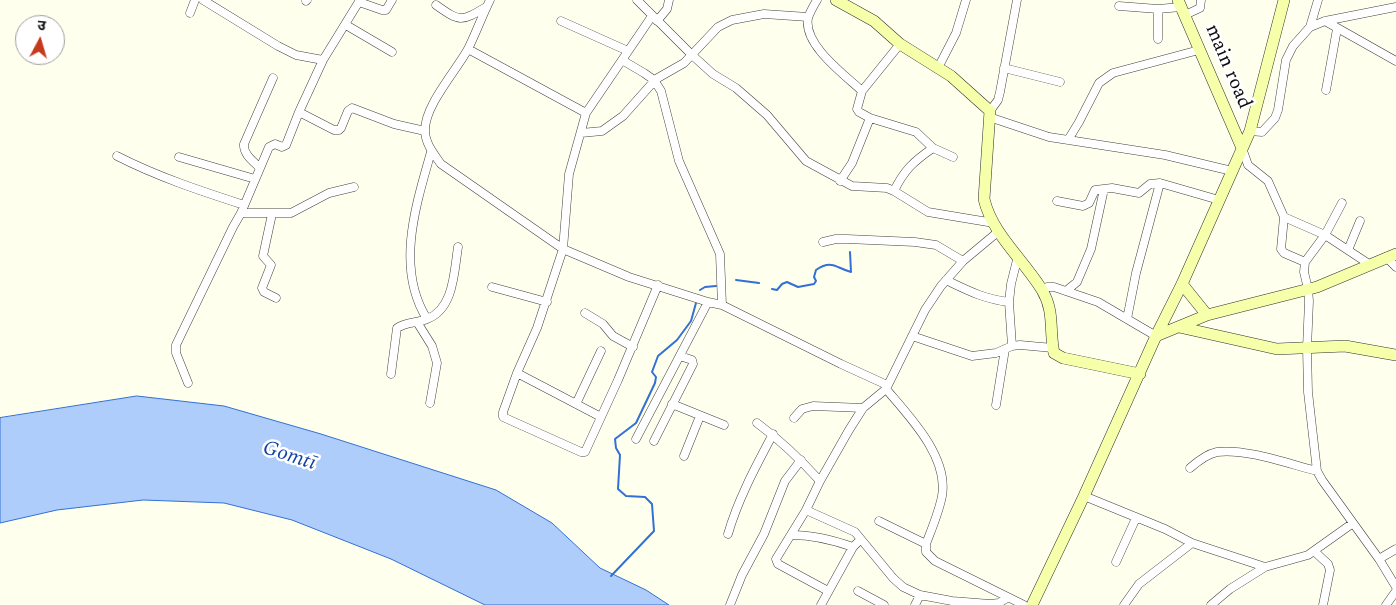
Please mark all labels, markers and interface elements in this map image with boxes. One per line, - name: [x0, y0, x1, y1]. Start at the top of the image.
- north arrow: [15, 15, 65, 65]
- text: उ: [36, 15, 47, 36]
- street label: main road: [1198, 21, 1256, 113]
- water label: Gomtī: [259, 437, 319, 477]

